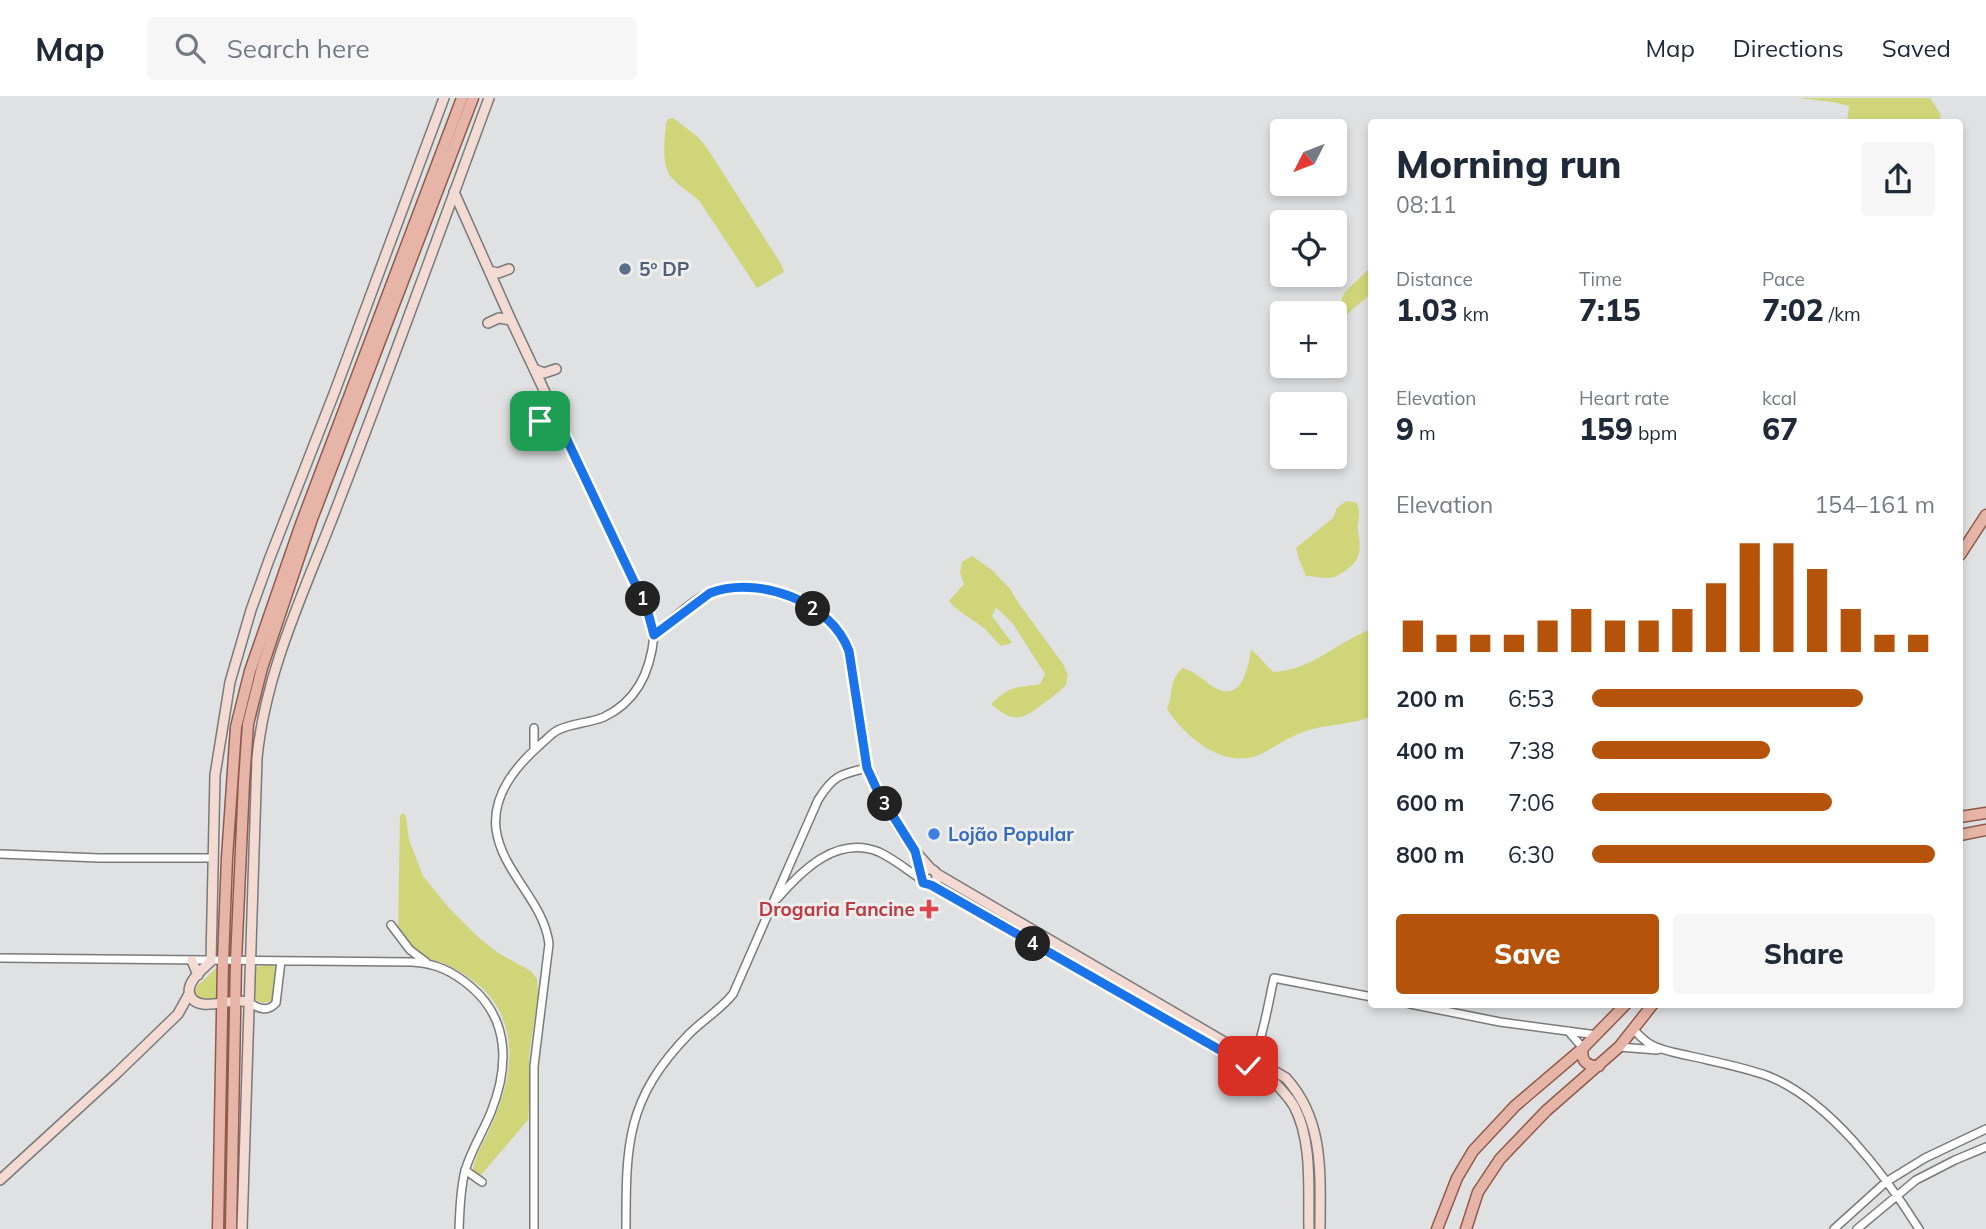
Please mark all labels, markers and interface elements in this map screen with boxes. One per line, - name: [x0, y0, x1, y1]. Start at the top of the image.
- search box: [147, 17, 637, 80]
- text: Map: [35, 28, 105, 69]
- icon: search: [171, 29, 209, 67]
- text: Search here: [227, 32, 370, 65]
- text: Map: [1645, 33, 1695, 63]
- text: Directions: [1733, 33, 1844, 63]
- text: Saved: [1882, 33, 1951, 63]
- north arrow: [1270, 119, 1348, 196]
- map controls: [1270, 119, 1347, 469]
- text: Morning run: [1396, 140, 1622, 188]
- button: share: [1861, 142, 1935, 216]
- text: 08:11: [1396, 190, 1456, 219]
- button: locate: [1270, 210, 1347, 287]
- place label: 5º DP: [639, 257, 690, 281]
- marker: 5º DP: [617, 261, 633, 277]
- text: Distance: [1396, 267, 1473, 291]
- text: Time: [1579, 267, 1622, 291]
- text: Pace: [1762, 267, 1805, 291]
- text: 1.03: [1396, 291, 1458, 329]
- text: 7:15: [1579, 291, 1641, 329]
- text: 7:02: [1762, 291, 1824, 329]
- button: +: [1270, 301, 1347, 378]
- text: km: [1458, 302, 1489, 326]
- text: /km: [1824, 302, 1861, 326]
- text: Elevation: [1396, 386, 1476, 410]
- text: Heart rate: [1579, 386, 1669, 410]
- text: kcal: [1762, 386, 1797, 410]
- pin: [510, 391, 570, 451]
- button: −: [1270, 392, 1347, 469]
- icon: arrive: [521, 402, 559, 440]
- text: 9: [1396, 410, 1414, 448]
- text: 159: [1579, 410, 1633, 448]
- text: 67: [1762, 410, 1798, 448]
- text: m: [1414, 421, 1436, 445]
- text: bpm: [1633, 421, 1677, 445]
- text: Elevation: [1396, 490, 1493, 519]
- text: 154–161 m: [1814, 490, 1935, 519]
- pin: 1: [626, 582, 660, 616]
- text: 1: [637, 586, 648, 610]
- pin: 2: [796, 592, 830, 626]
- text: 2: [807, 596, 818, 620]
- text: 200 m: [1396, 684, 1464, 713]
- text: 6:53: [1508, 684, 1555, 713]
- text: 400 m: [1396, 736, 1464, 765]
- text: 7:38: [1508, 736, 1555, 765]
- pin: 3: [868, 786, 903, 822]
- text: 600 m: [1396, 788, 1464, 817]
- text: 7:06: [1508, 788, 1555, 817]
- text: 3: [879, 791, 890, 815]
- place label: Lojão Popular: [948, 822, 1074, 846]
- marker: Lojão Popular: [926, 826, 942, 842]
- text: 800 m: [1396, 840, 1464, 869]
- text: 6:30: [1508, 840, 1555, 869]
- place label: Drogaria Fancine: [759, 897, 915, 921]
- marker: Drogaria Fancine: [921, 901, 937, 917]
- button: Save: [1396, 914, 1659, 994]
- button: Share: [1673, 914, 1935, 994]
- pin: 4: [1016, 926, 1050, 962]
- text: 4: [1027, 931, 1038, 955]
- pin: [1218, 1036, 1278, 1096]
- icon: check: [1229, 1047, 1267, 1085]

